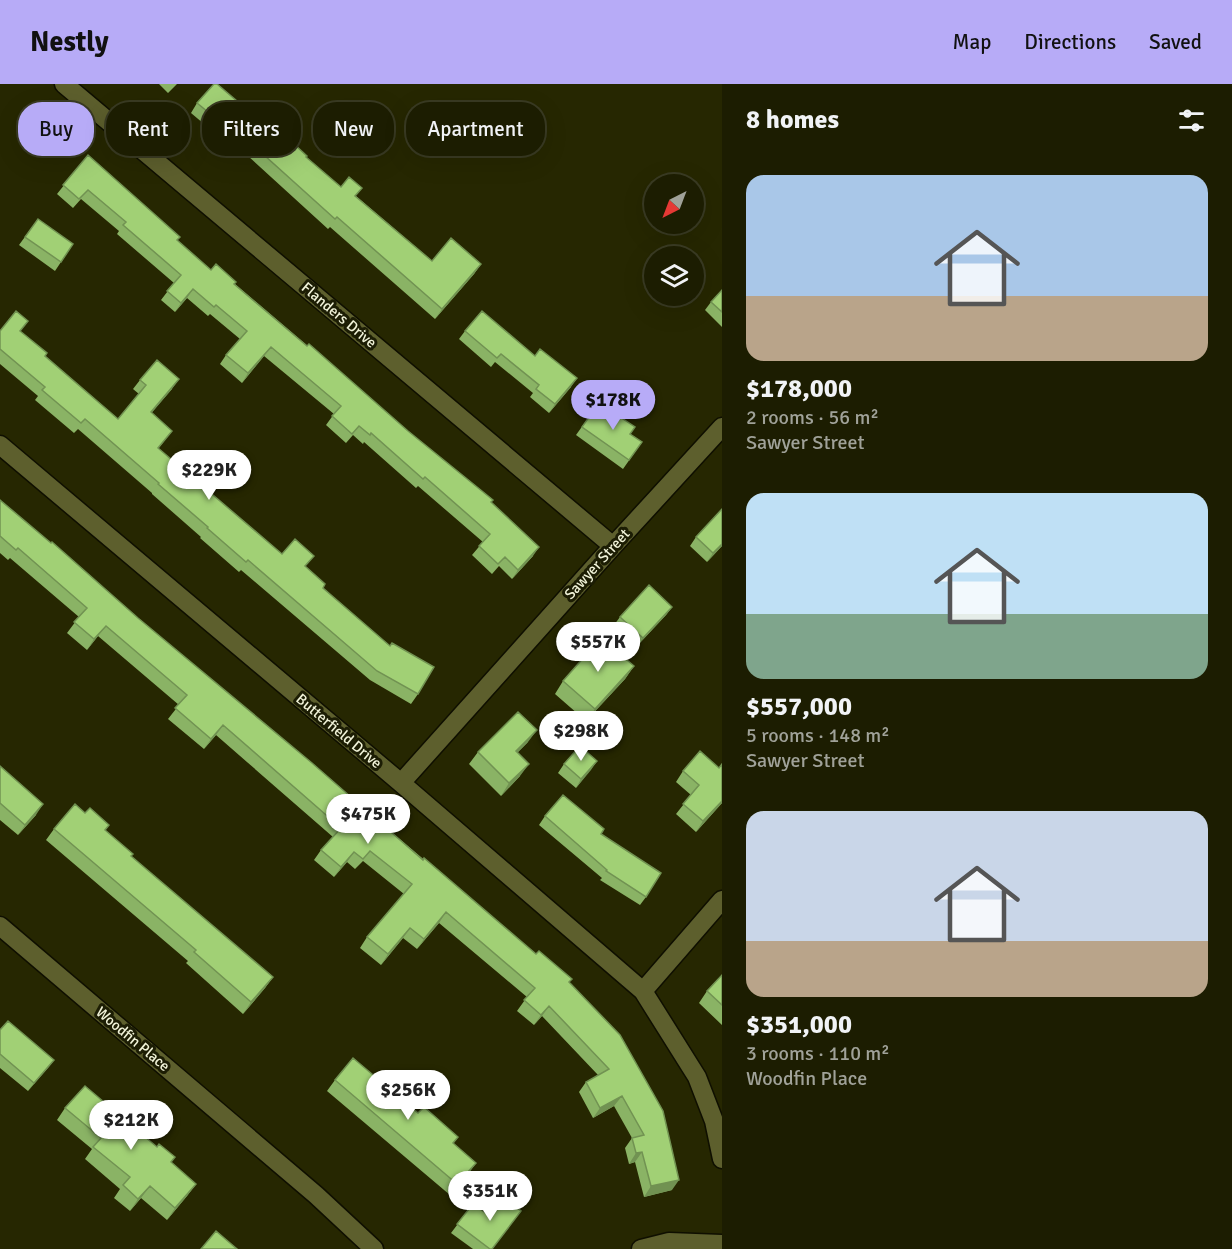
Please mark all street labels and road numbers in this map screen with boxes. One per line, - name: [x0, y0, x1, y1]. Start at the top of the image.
- street label: Flanders Drive: [298, 278, 380, 352]
- street label: Sawyer Street: [561, 525, 633, 603]
- street label: Butterfield Drive: [292, 690, 386, 772]
- street label: Woodfin Place: [92, 1003, 174, 1075]

